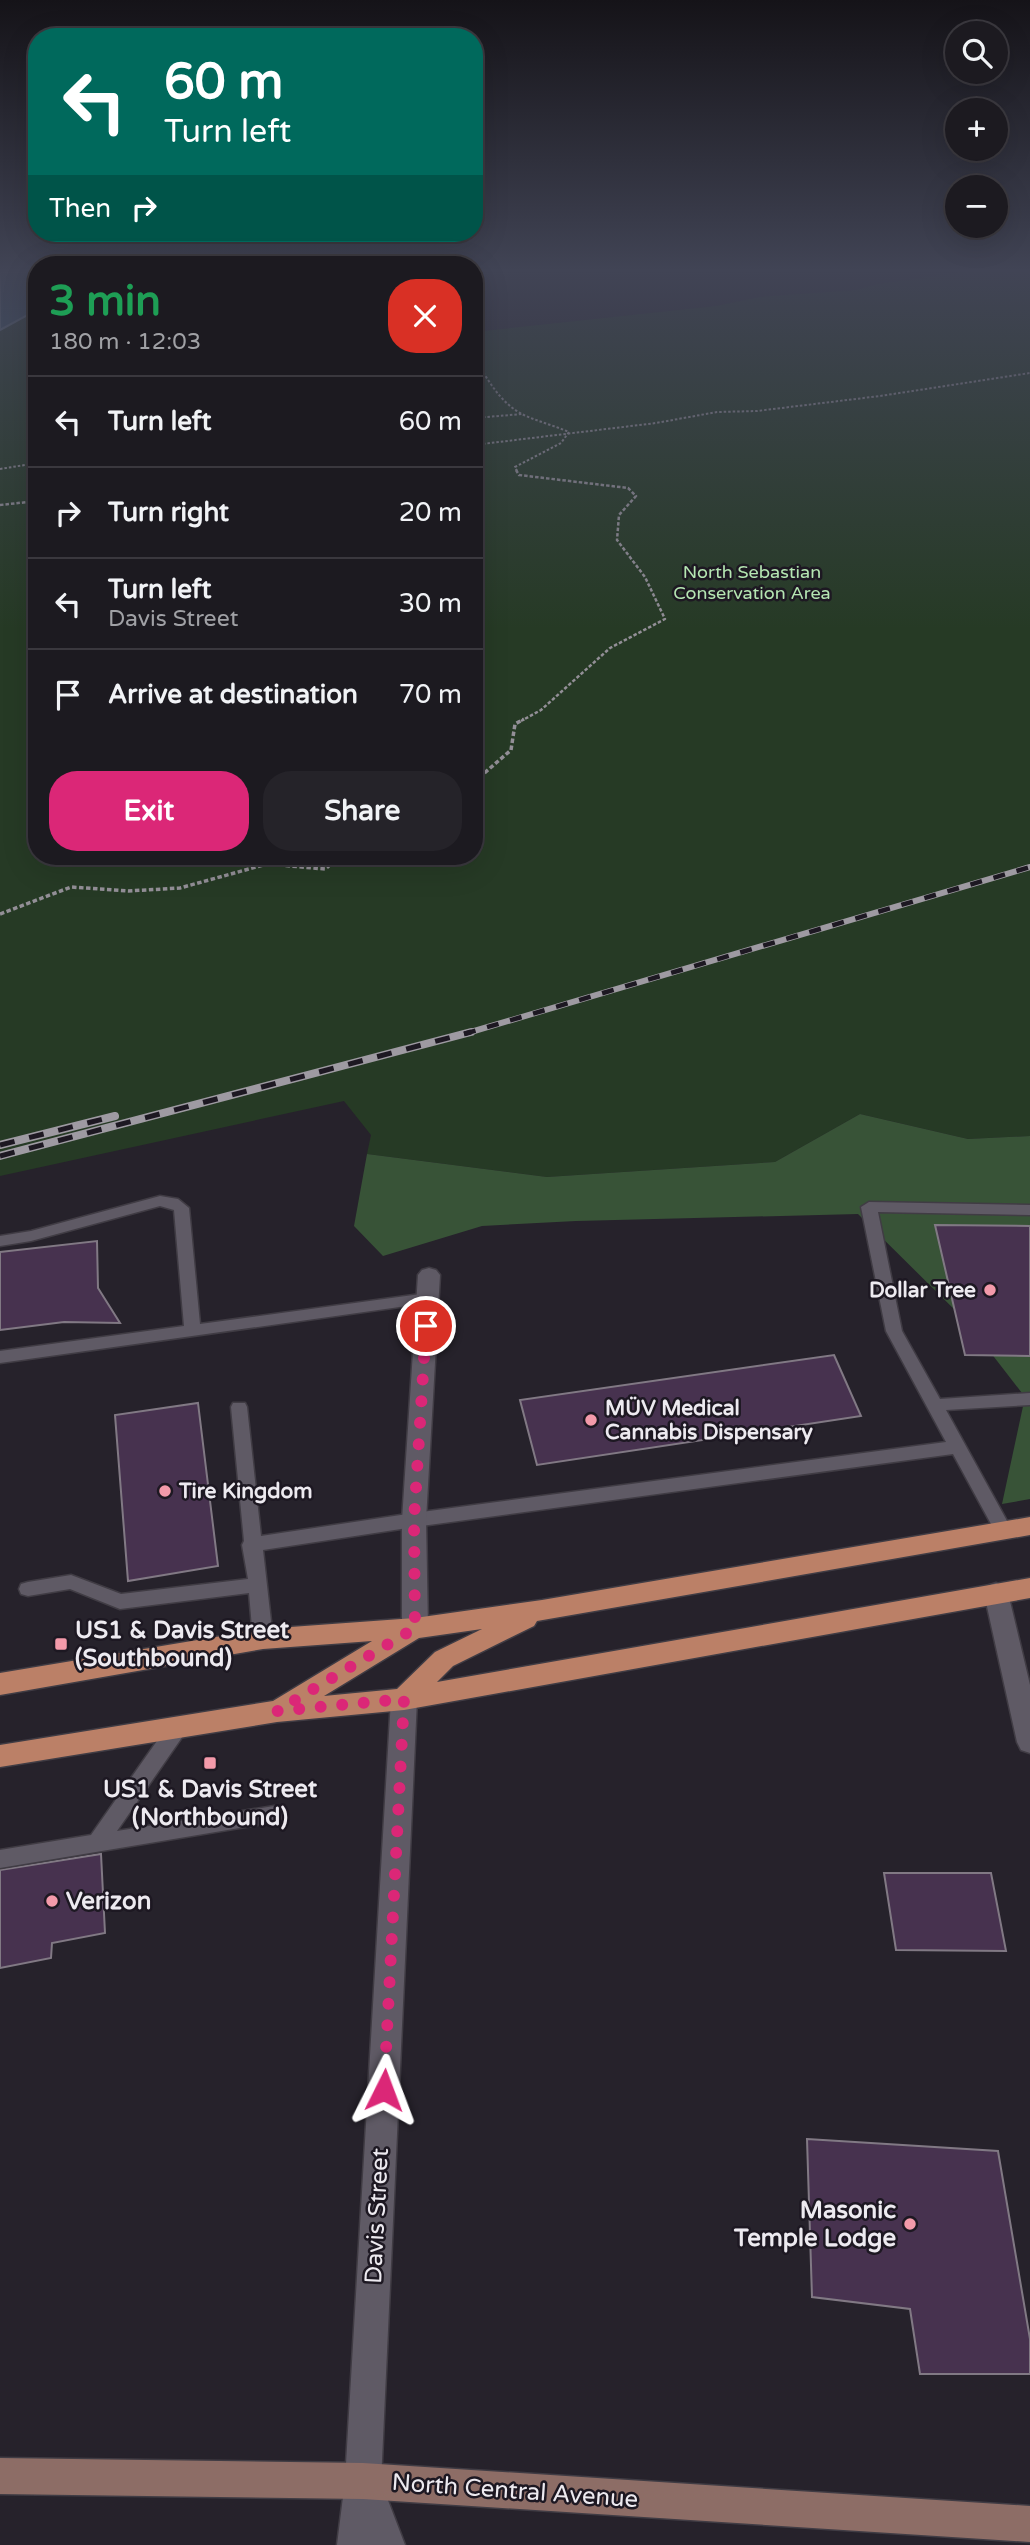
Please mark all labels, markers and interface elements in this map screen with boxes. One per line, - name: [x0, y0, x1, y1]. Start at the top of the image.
- map controls: [945, 21, 1008, 238]
- button: search: [945, 21, 1008, 84]
- text: 60 m: [164, 53, 283, 112]
- icon: left: [49, 56, 140, 147]
- button: +: [945, 98, 1008, 161]
- text: Turn left: [164, 113, 291, 151]
- button: −: [945, 175, 1008, 238]
- icon: right: [125, 189, 163, 227]
- text: Then: [49, 193, 111, 224]
- text: 3 min: [49, 276, 161, 327]
- button: close: [388, 279, 462, 353]
- text: 180 m · 12:03: [49, 328, 201, 356]
- icon: left: [49, 403, 87, 441]
- text: Turn left: [108, 406, 211, 437]
- text: 60 m: [399, 406, 462, 437]
- icon: right: [49, 494, 87, 532]
- text: Turn right: [108, 497, 229, 528]
- text: 20 m: [399, 497, 462, 528]
- park label: North Sebastian Conservation Area: [673, 561, 831, 604]
- text: Turn left: [108, 574, 211, 605]
- icon: left: [49, 585, 87, 623]
- text: 30 m: [399, 588, 462, 619]
- text: Davis Street: [108, 605, 238, 633]
- icon: arrive: [49, 676, 87, 714]
- text: Arrive at destination: [108, 679, 358, 710]
- text: 70 m: [399, 679, 462, 710]
- button: Exit: [49, 771, 249, 851]
- button: Share: [263, 771, 462, 851]
- place label: Dollar Tree: [869, 1278, 976, 1303]
- marker: Dollar Tree: [982, 1282, 998, 1298]
- pin: [396, 1296, 456, 1356]
- icon: arrive: [407, 1307, 445, 1345]
- place label: MÜV Medical Cannabis Dispensary: [605, 1396, 814, 1445]
- marker: MÜV Medical Cannabis Dispensary: [583, 1412, 599, 1428]
- place label: Tire Kingdom: [178, 1479, 313, 1504]
- marker: Tire Kingdom: [157, 1483, 173, 1499]
- place label: US1 & Davis Street (Southbound): [75, 1616, 290, 1673]
- marker: US1 & Davis Street (Southbound): [53, 1636, 69, 1652]
- marker: US1 & Davis Street (Northbound): [202, 1755, 218, 1771]
- place label: US1 & Davis Street (Northbound): [103, 1775, 318, 1832]
- place label: Verizon: [66, 1887, 151, 1916]
- marker: Verizon: [44, 1893, 60, 1909]
- position arrow: [347, 2053, 421, 2127]
- street label: Davis Street: [359, 2147, 395, 2285]
- place label: Masonic Temple Lodge: [733, 2196, 896, 2253]
- marker: Masonic Temple Lodge: [902, 2216, 918, 2232]
- street label: North Central Avenue: [391, 2468, 639, 2514]

